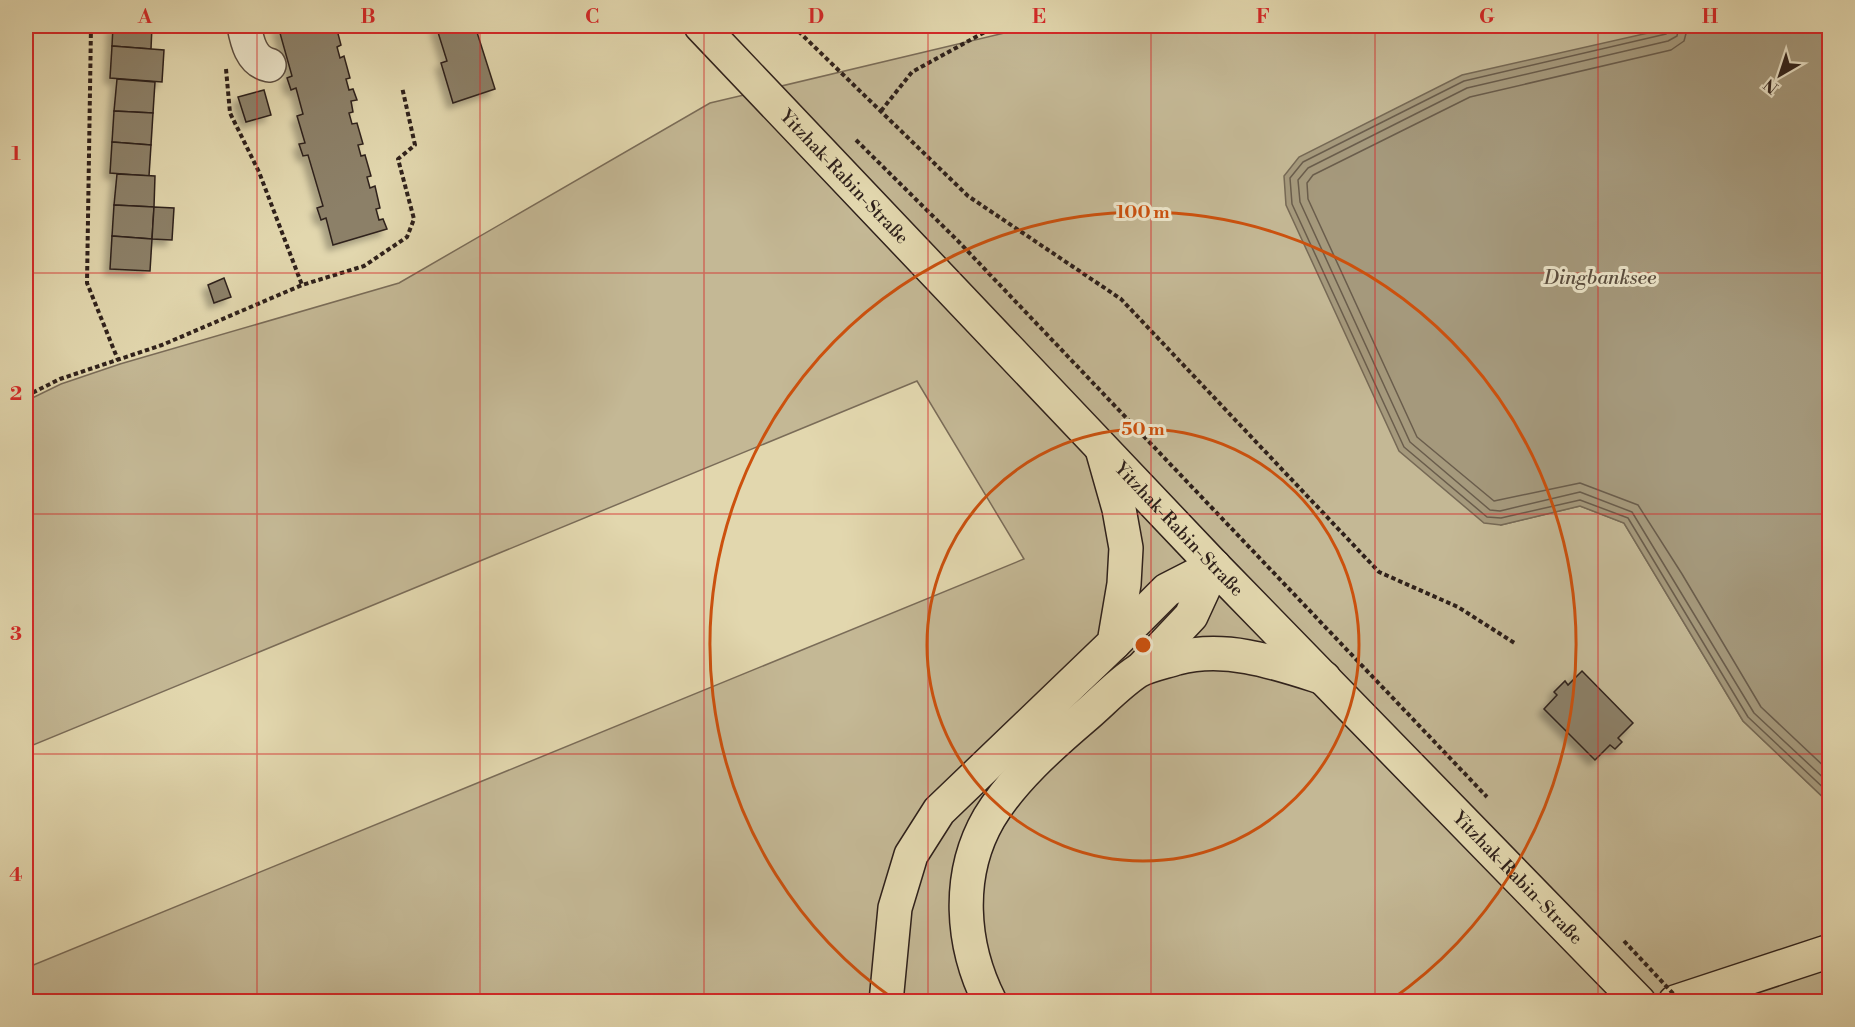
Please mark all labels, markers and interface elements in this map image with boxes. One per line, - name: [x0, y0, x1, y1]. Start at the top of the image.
- text: A: [137, 5, 153, 30]
- text: B: [360, 5, 376, 30]
- text: C: [585, 5, 599, 30]
- text: D: [808, 5, 824, 30]
- text: E: [1032, 5, 1046, 30]
- text: F: [1256, 5, 1270, 30]
- text: G: [1479, 5, 1495, 30]
- text: H: [1702, 5, 1719, 30]
- north arrow: [1750, 45, 1810, 105]
- text: N: [1760, 74, 1782, 98]
- street label: Yitzhak-Rabin-Straße: [774, 104, 914, 249]
- text: 1: [11, 142, 21, 167]
- text: 100 m: [1116, 201, 1170, 224]
- water label: Dingbanksee: [1543, 266, 1657, 291]
- text: 2: [10, 382, 22, 407]
- text: 50 m: [1121, 418, 1165, 441]
- street label: Yitzhak-Rabin-Straße: [1109, 456, 1249, 601]
- text: 3: [10, 622, 22, 647]
- centre of rings: [1133, 635, 1153, 655]
- street label: Yitzhak-Rabin-Straße: [1447, 805, 1588, 949]
- text: 4: [9, 863, 23, 888]

